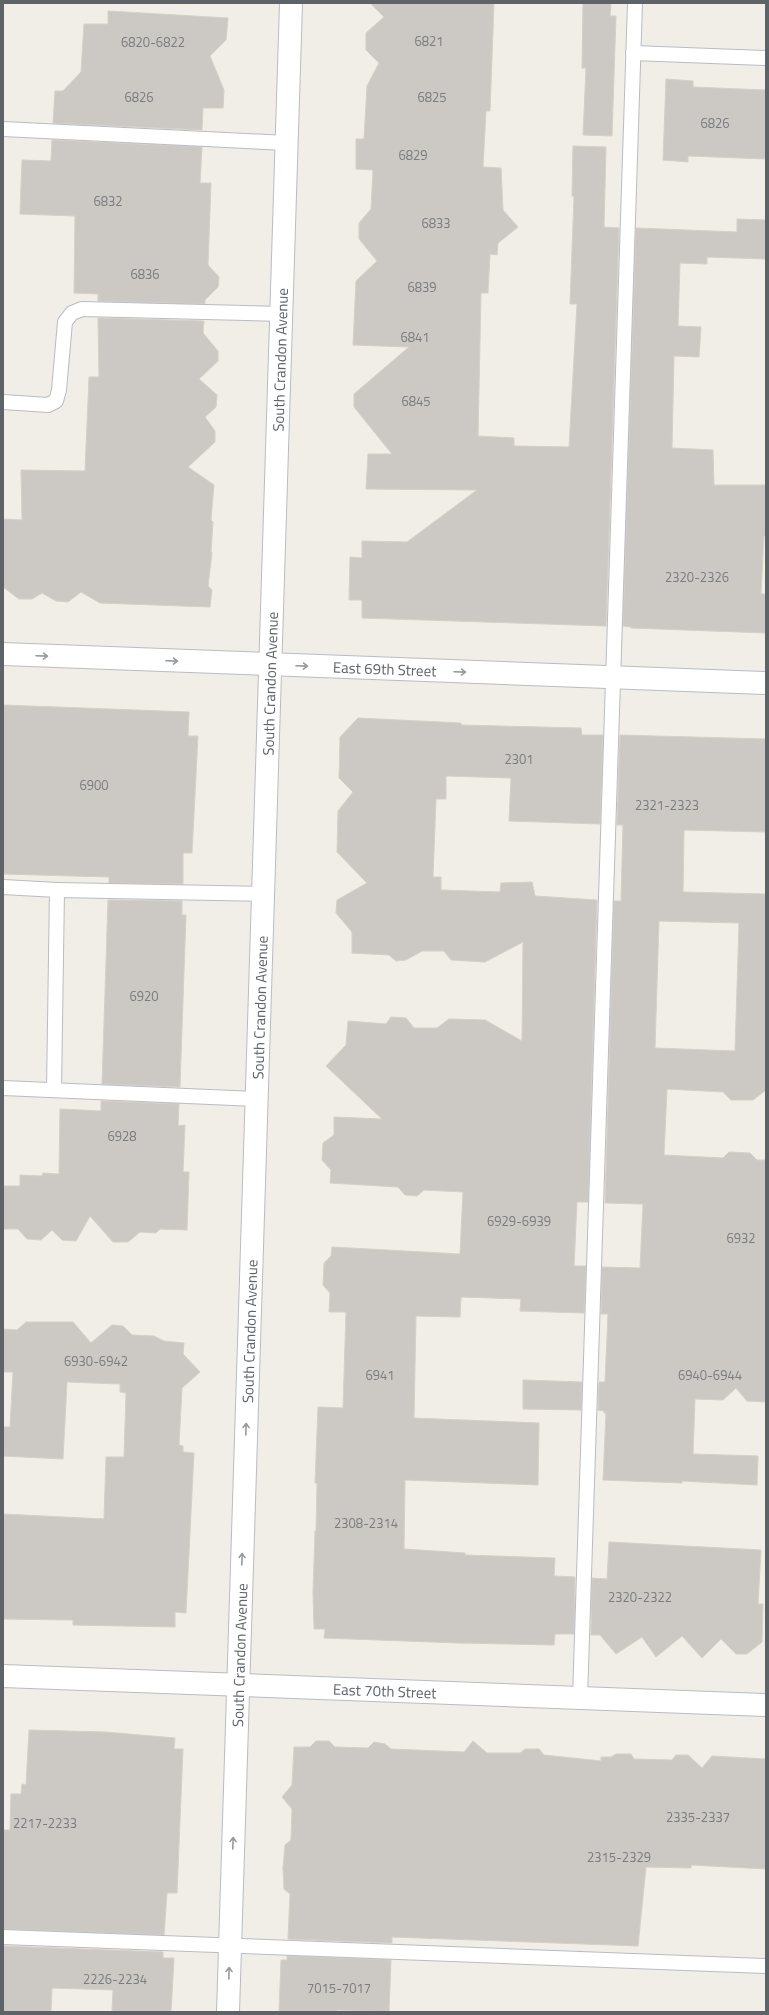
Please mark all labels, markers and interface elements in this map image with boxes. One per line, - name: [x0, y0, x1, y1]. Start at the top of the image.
- house number: 6821: [414, 31, 444, 51]
- house number: 6820-6822: [121, 32, 185, 52]
- house number: 6826: [124, 87, 154, 107]
- house number: 6825: [417, 87, 447, 107]
- house number: 6826: [700, 113, 730, 133]
- house number: 6829: [398, 145, 428, 165]
- house number: 6832: [93, 191, 123, 211]
- house number: 6833: [421, 213, 451, 233]
- house number: 6836: [130, 264, 160, 284]
- house number: 6839: [407, 277, 437, 297]
- street label: South Crandon Avenue: [266, 288, 294, 432]
- house number: 6841: [400, 327, 430, 347]
- house number: 6845: [401, 391, 431, 411]
- house number: 2320-2326: [665, 567, 729, 587]
- street label: South Crandon Avenue: [256, 611, 283, 756]
- one-way arrow: [35, 652, 48, 659]
- street label: East 69th Street: [333, 655, 438, 682]
- one-way arrow: [165, 657, 178, 664]
- one-way arrow: [295, 662, 308, 669]
- one-way arrow: [453, 668, 466, 675]
- house number: 2301: [504, 749, 534, 769]
- house number: 6900: [79, 775, 109, 795]
- house number: 2321-2323: [635, 795, 699, 815]
- street label: South Crandon Avenue: [246, 935, 273, 1080]
- house number: 6920: [129, 986, 159, 1006]
- house number: 6928: [107, 1126, 137, 1146]
- house number: 6929-6939: [487, 1211, 551, 1231]
- house number: 6932: [726, 1228, 756, 1248]
- street label: South Crandon Avenue: [236, 1259, 263, 1404]
- house number: 6930-6942: [64, 1351, 128, 1371]
- house number: 6941: [365, 1365, 395, 1385]
- house number: 6940-6944: [678, 1365, 742, 1385]
- one-way arrow: [242, 1423, 250, 1436]
- house number: 2308-2314: [334, 1513, 398, 1533]
- one-way arrow: [238, 1553, 246, 1566]
- street label: South Crandon Avenue: [225, 1583, 253, 1727]
- house number: 2320-2322: [608, 1587, 672, 1607]
- street label: East 70th Street: [333, 1677, 438, 1704]
- house number: 2335-2337: [666, 1807, 730, 1827]
- house number: 2217-2233: [13, 1813, 77, 1833]
- one-way arrow: [229, 1837, 237, 1850]
- house number: 2315-2329: [587, 1847, 651, 1867]
- one-way arrow: [225, 1967, 233, 1980]
- house number: 2226-2234: [83, 1969, 147, 1989]
- house number: 7015-7017: [307, 1978, 371, 1998]

